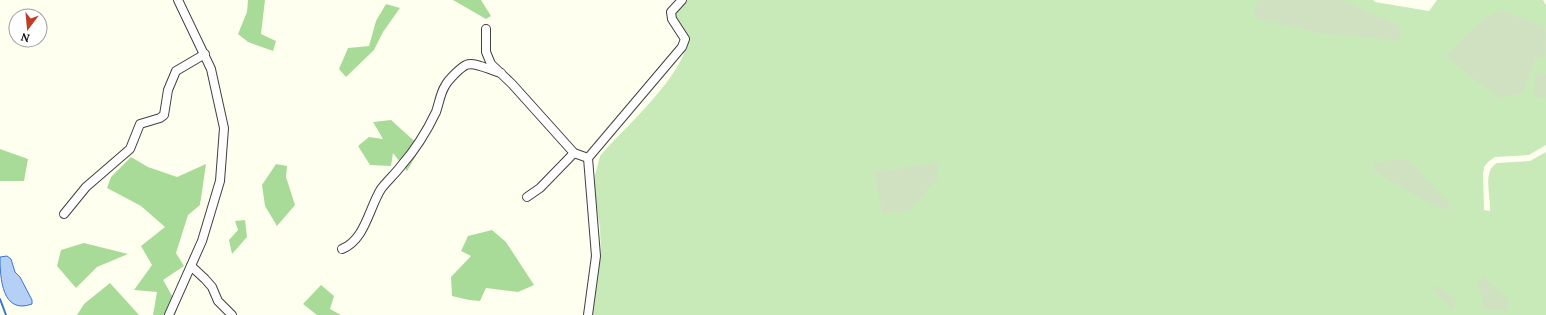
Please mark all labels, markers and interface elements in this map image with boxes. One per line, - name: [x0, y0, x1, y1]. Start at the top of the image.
- north arrow: [8, 8, 48, 48]
- text: N: [19, 30, 31, 46]

